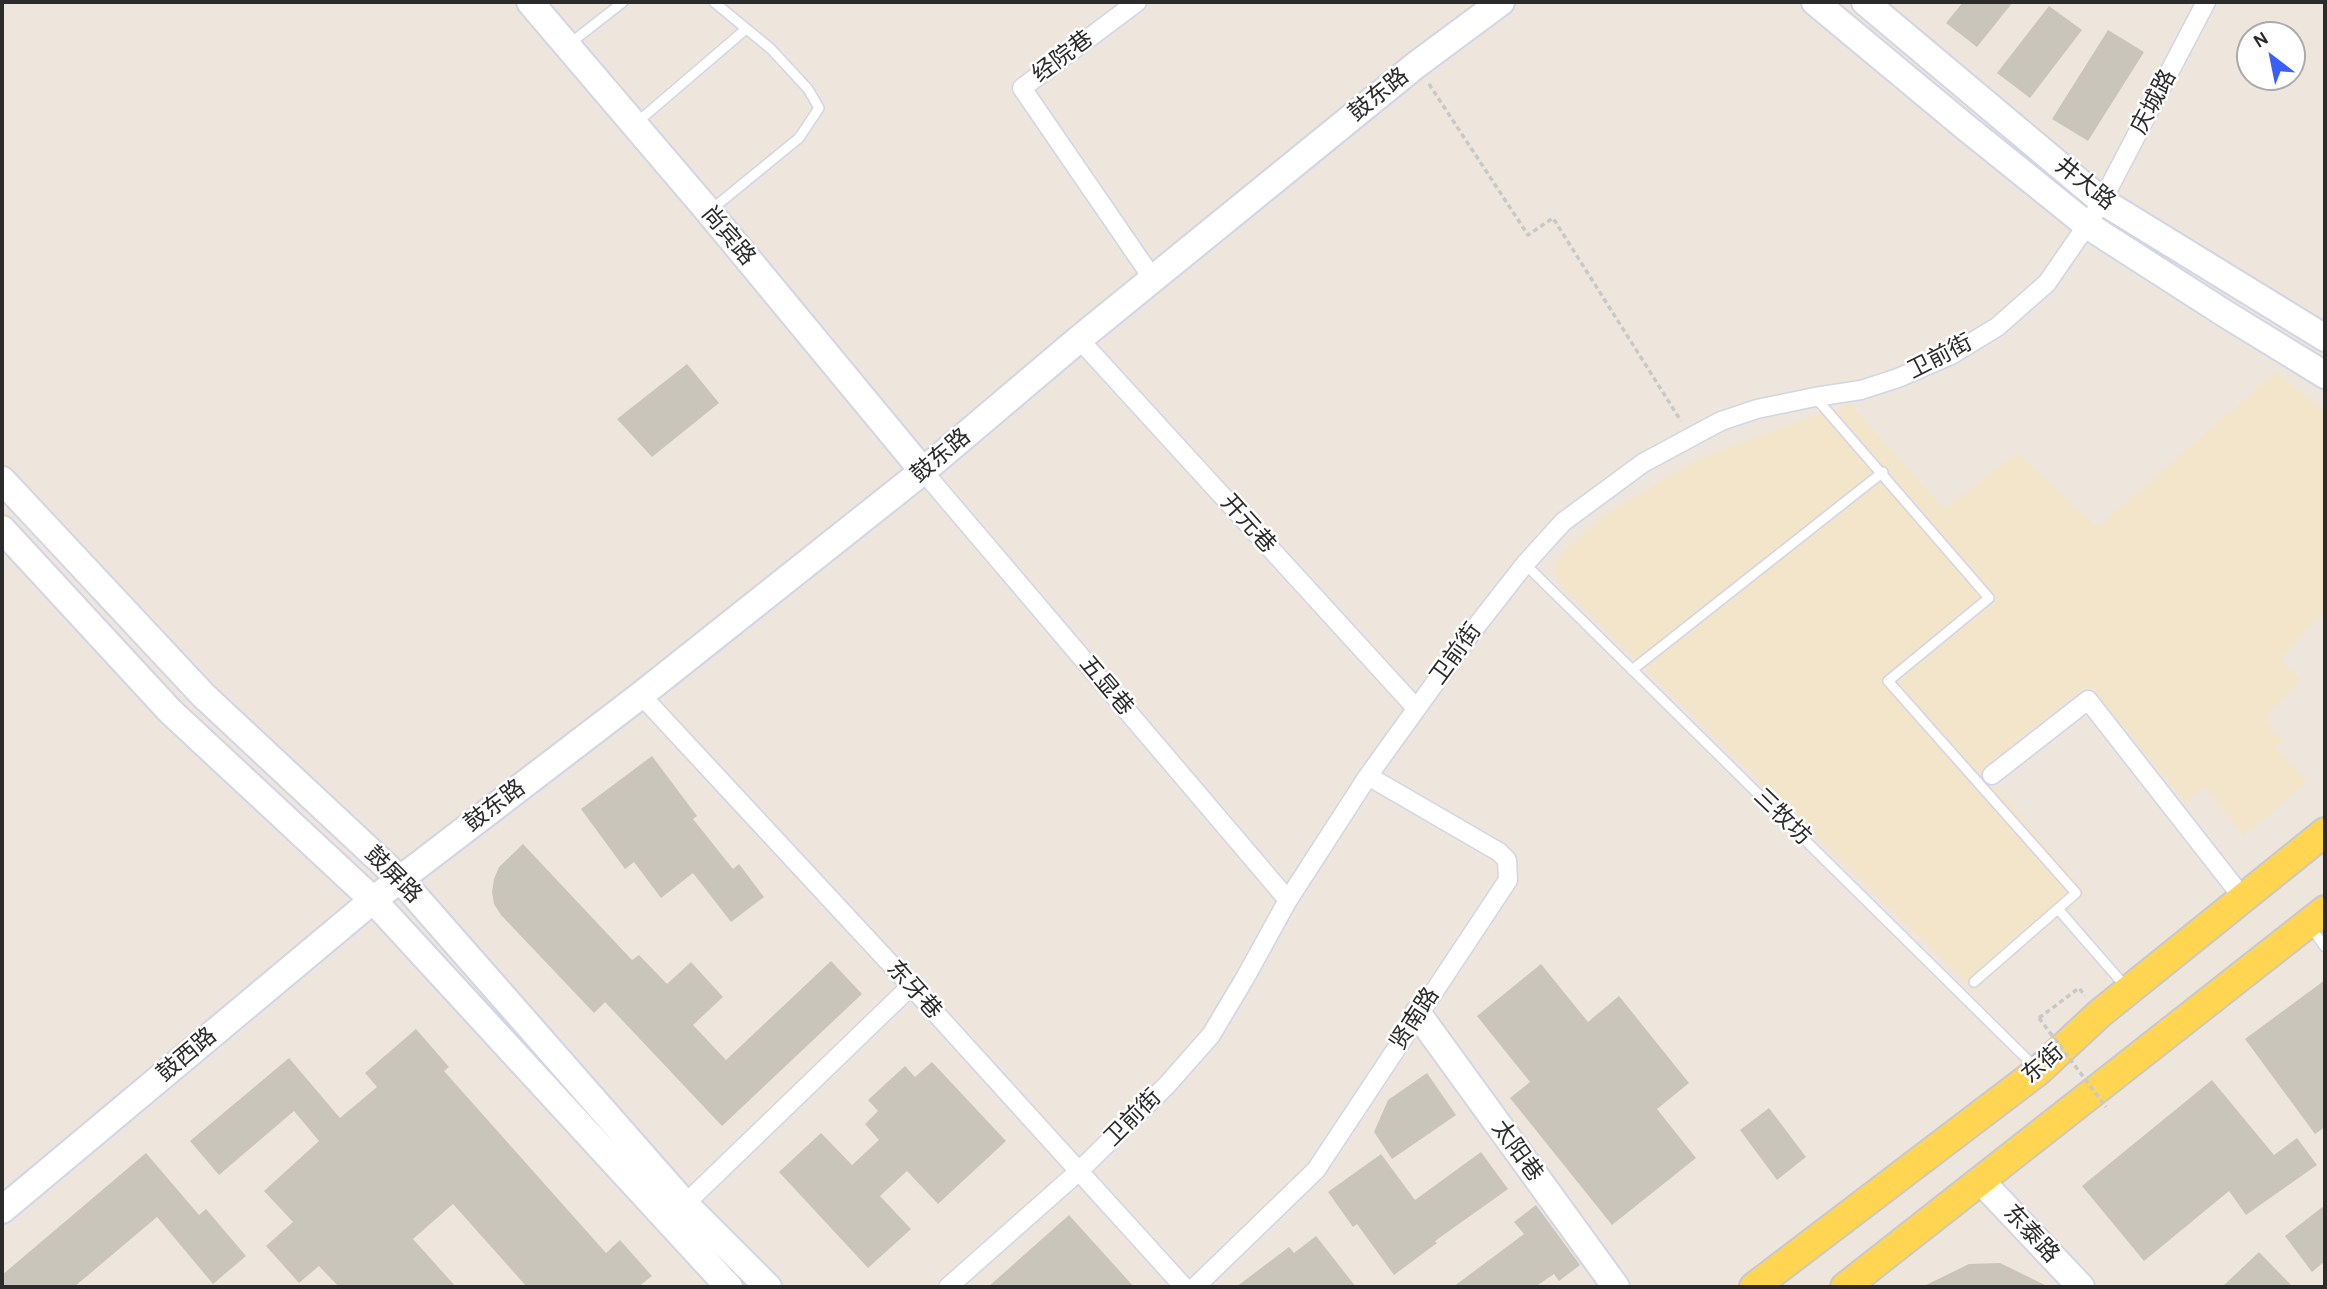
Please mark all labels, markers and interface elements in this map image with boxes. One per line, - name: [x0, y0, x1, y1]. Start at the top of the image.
- north arrow: [2236, 21, 2306, 91]
- street label: 经院巷: [1027, 25, 1099, 89]
- text: N: [2249, 27, 2273, 53]
- street label: 鼓东路: [1344, 63, 1414, 127]
- street label: 庆城路: [2126, 65, 2182, 139]
- street label: 井大路: [2049, 152, 2121, 216]
- street label: 尚宾路: [695, 201, 761, 271]
- street label: 卫前街: [1903, 329, 1977, 385]
- street label: 鼓东路: [906, 423, 976, 489]
- street label: 开元巷: [1215, 489, 1281, 559]
- street label: 卫前街: [1425, 618, 1487, 690]
- street label: 五显巷: [1073, 651, 1139, 721]
- street label: 鼓东路: [459, 774, 531, 838]
- street label: 三牧坊: [1748, 783, 1816, 851]
- street label: 鼓屏路: [359, 841, 427, 909]
- street label: 东牙巷: [881, 955, 947, 1025]
- street label: 贤南路: [1385, 983, 1445, 1055]
- street label: 鼓西路: [152, 1022, 222, 1088]
- street label: 东街: [2017, 1038, 2069, 1090]
- street label: 卫前街: [1099, 1084, 1167, 1152]
- street label: 太阳巷: [1486, 1115, 1548, 1187]
- street label: 东泰路: [1997, 1199, 2065, 1269]

